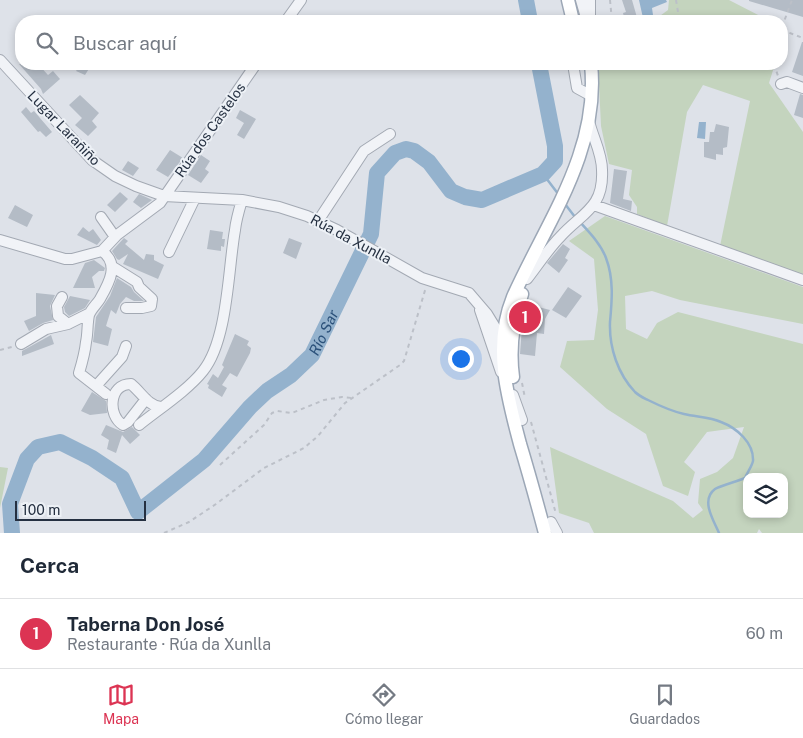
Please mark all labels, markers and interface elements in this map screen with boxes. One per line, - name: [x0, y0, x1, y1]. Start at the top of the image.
- search box: [15, 15, 788, 70]
- icon: search: [33, 29, 61, 57]
- text: Buscar aquí: [73, 32, 177, 54]
- street label: Rúa dos Castelos: [172, 80, 248, 180]
- street label: Lugar Larañiño: [24, 87, 104, 169]
- street label: Rúa da Xunlla: [308, 211, 394, 267]
- pin: 1: [509, 298, 541, 336]
- water label: Río Sar: [305, 307, 341, 358]
- your location: [448, 346, 474, 372]
- map controls: [743, 473, 788, 518]
- button: layers: [743, 473, 788, 518]
- scale bar: [15, 498, 146, 521]
- text: 100 m: [22, 502, 60, 518]
- text: Cerca: [20, 553, 79, 578]
- text: Taberna Don José: [67, 613, 225, 635]
- text: 1: [33, 624, 39, 643]
- text: 60 m: [746, 624, 783, 643]
- text: Restaurante · Rúa da Xunlla: [67, 635, 271, 654]
- tab: Mapa: [103, 681, 139, 727]
- tab: Cómo llegar: [345, 681, 423, 727]
- tab: Guardados: [629, 681, 700, 727]

